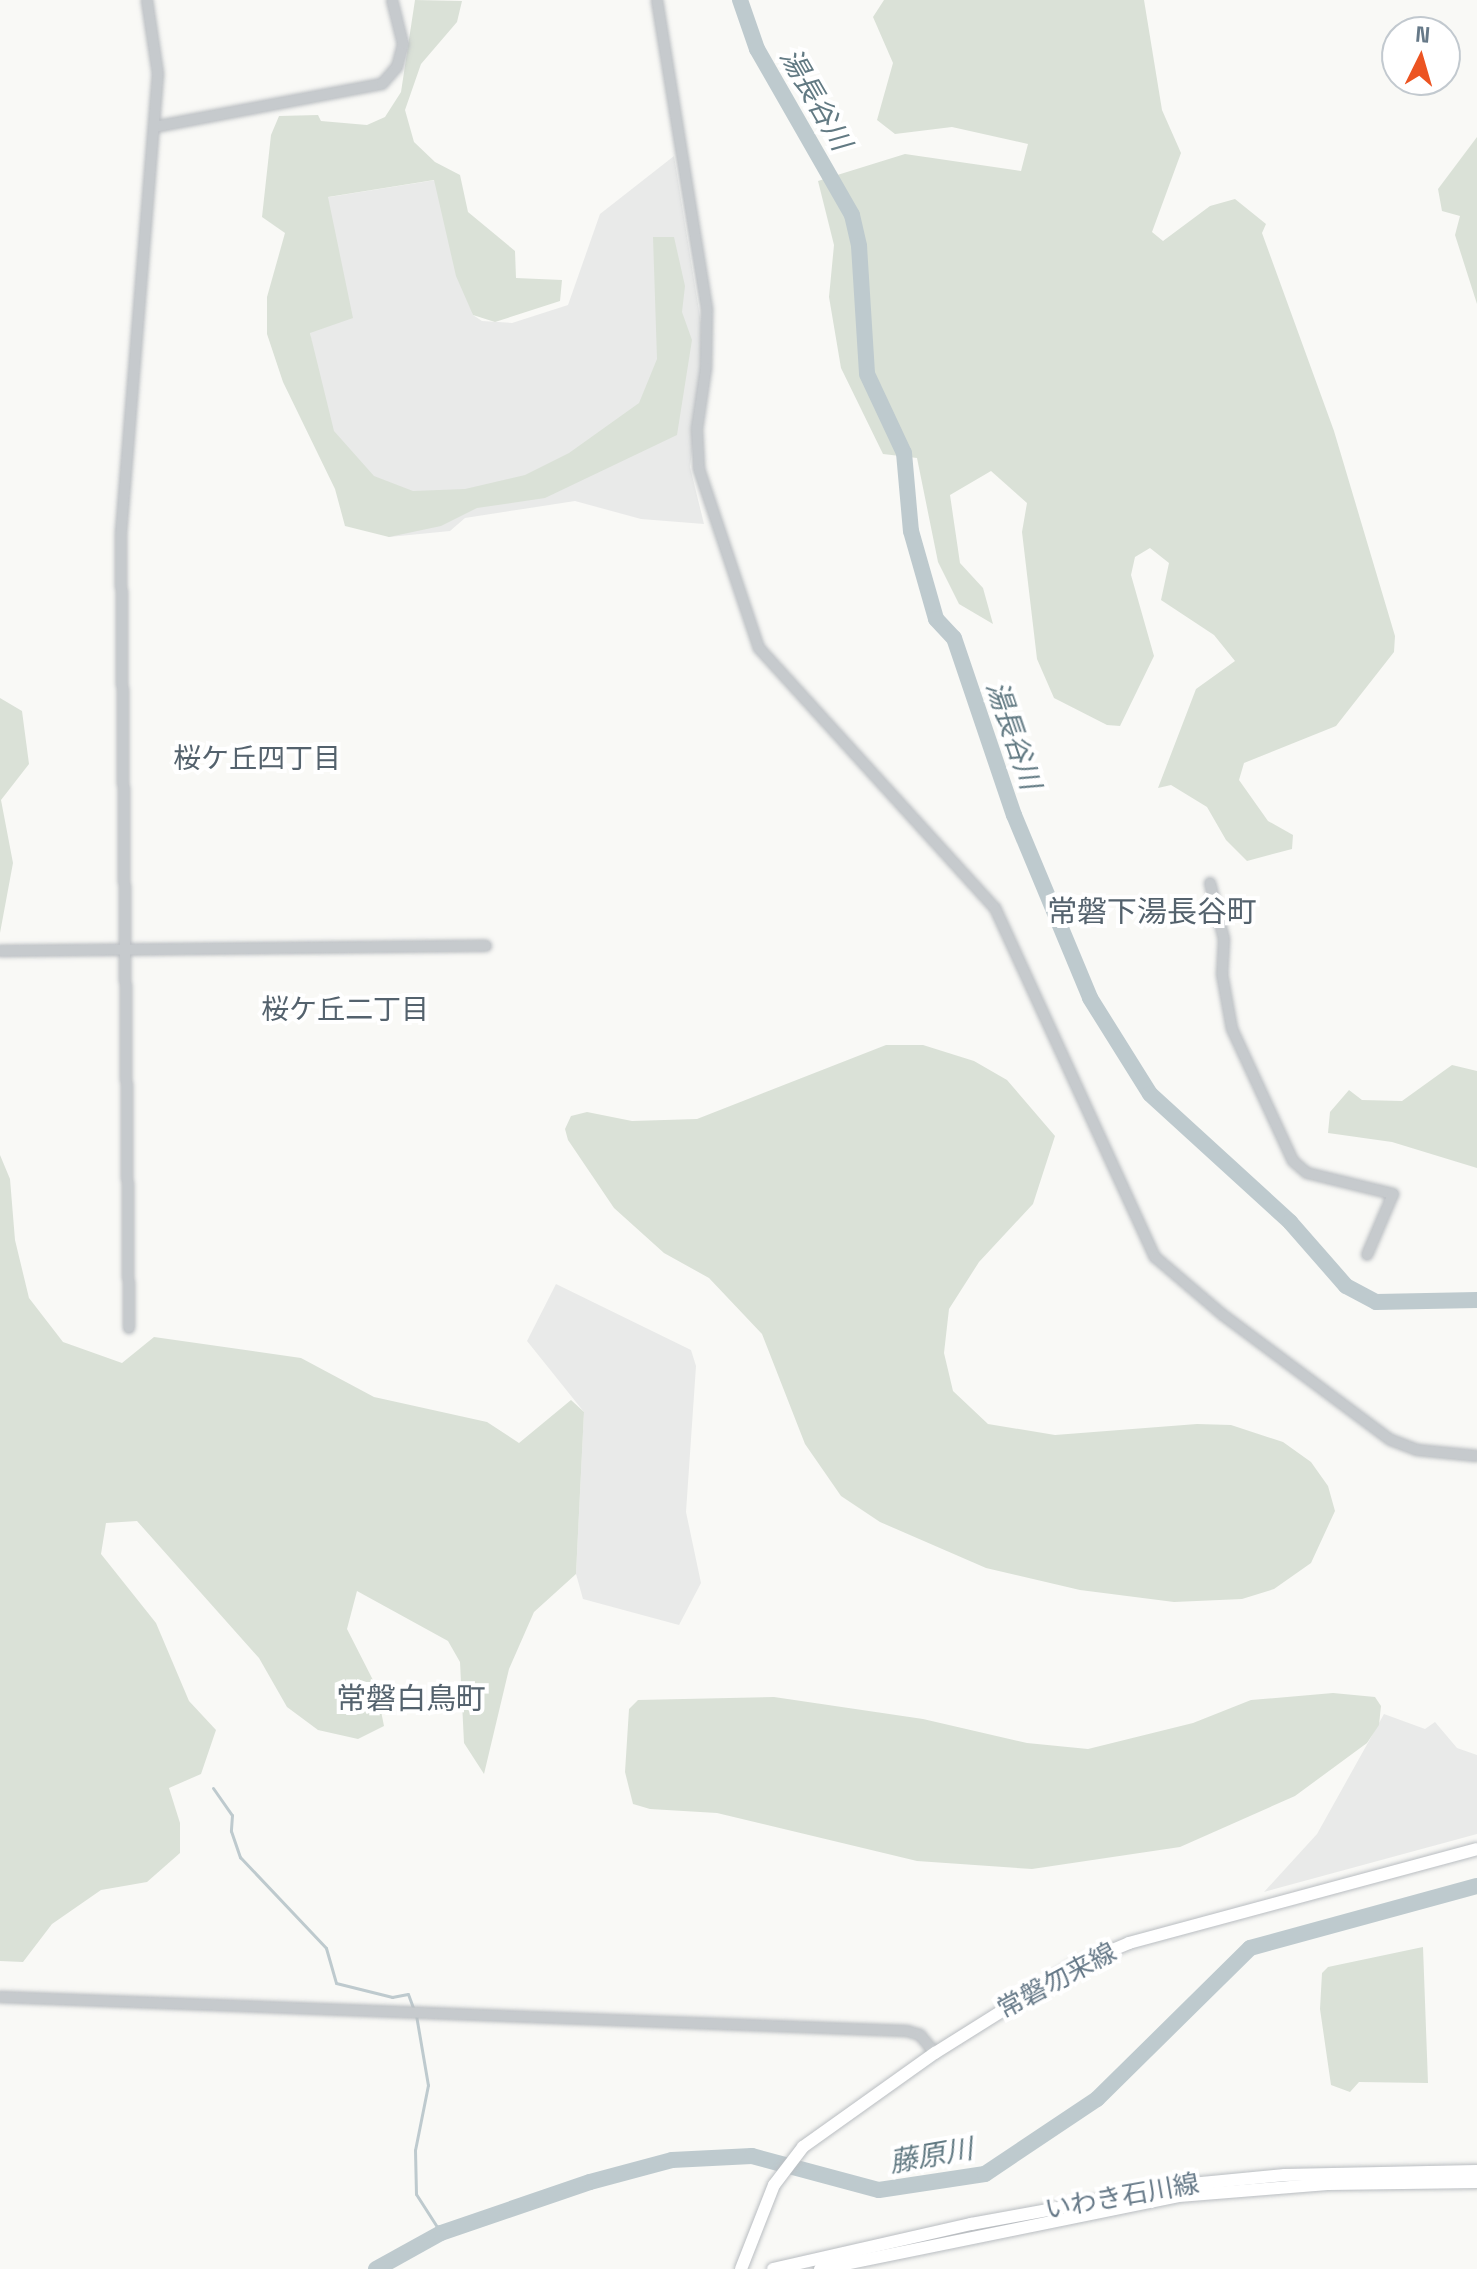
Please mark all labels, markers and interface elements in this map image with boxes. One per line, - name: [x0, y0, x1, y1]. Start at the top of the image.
- north arrow: [1381, 16, 1461, 96]
- text: N: [1414, 19, 1431, 49]
- water label: 湯長谷川: [773, 42, 859, 156]
- water label: 湯長谷川: [980, 677, 1048, 793]
- district label: 桜ケ丘四丁目: [173, 741, 341, 775]
- district label: 常磐下湯長谷町: [1047, 894, 1257, 930]
- district label: 桜ケ丘二丁目: [261, 992, 429, 1026]
- district label: 常磐白鳥町: [336, 1681, 486, 1717]
- street label: 常磐勿来線: [992, 1937, 1122, 2025]
- water label: 藤原川: [887, 2131, 975, 2179]
- street label: いわき石川線: [1042, 2168, 1202, 2226]

